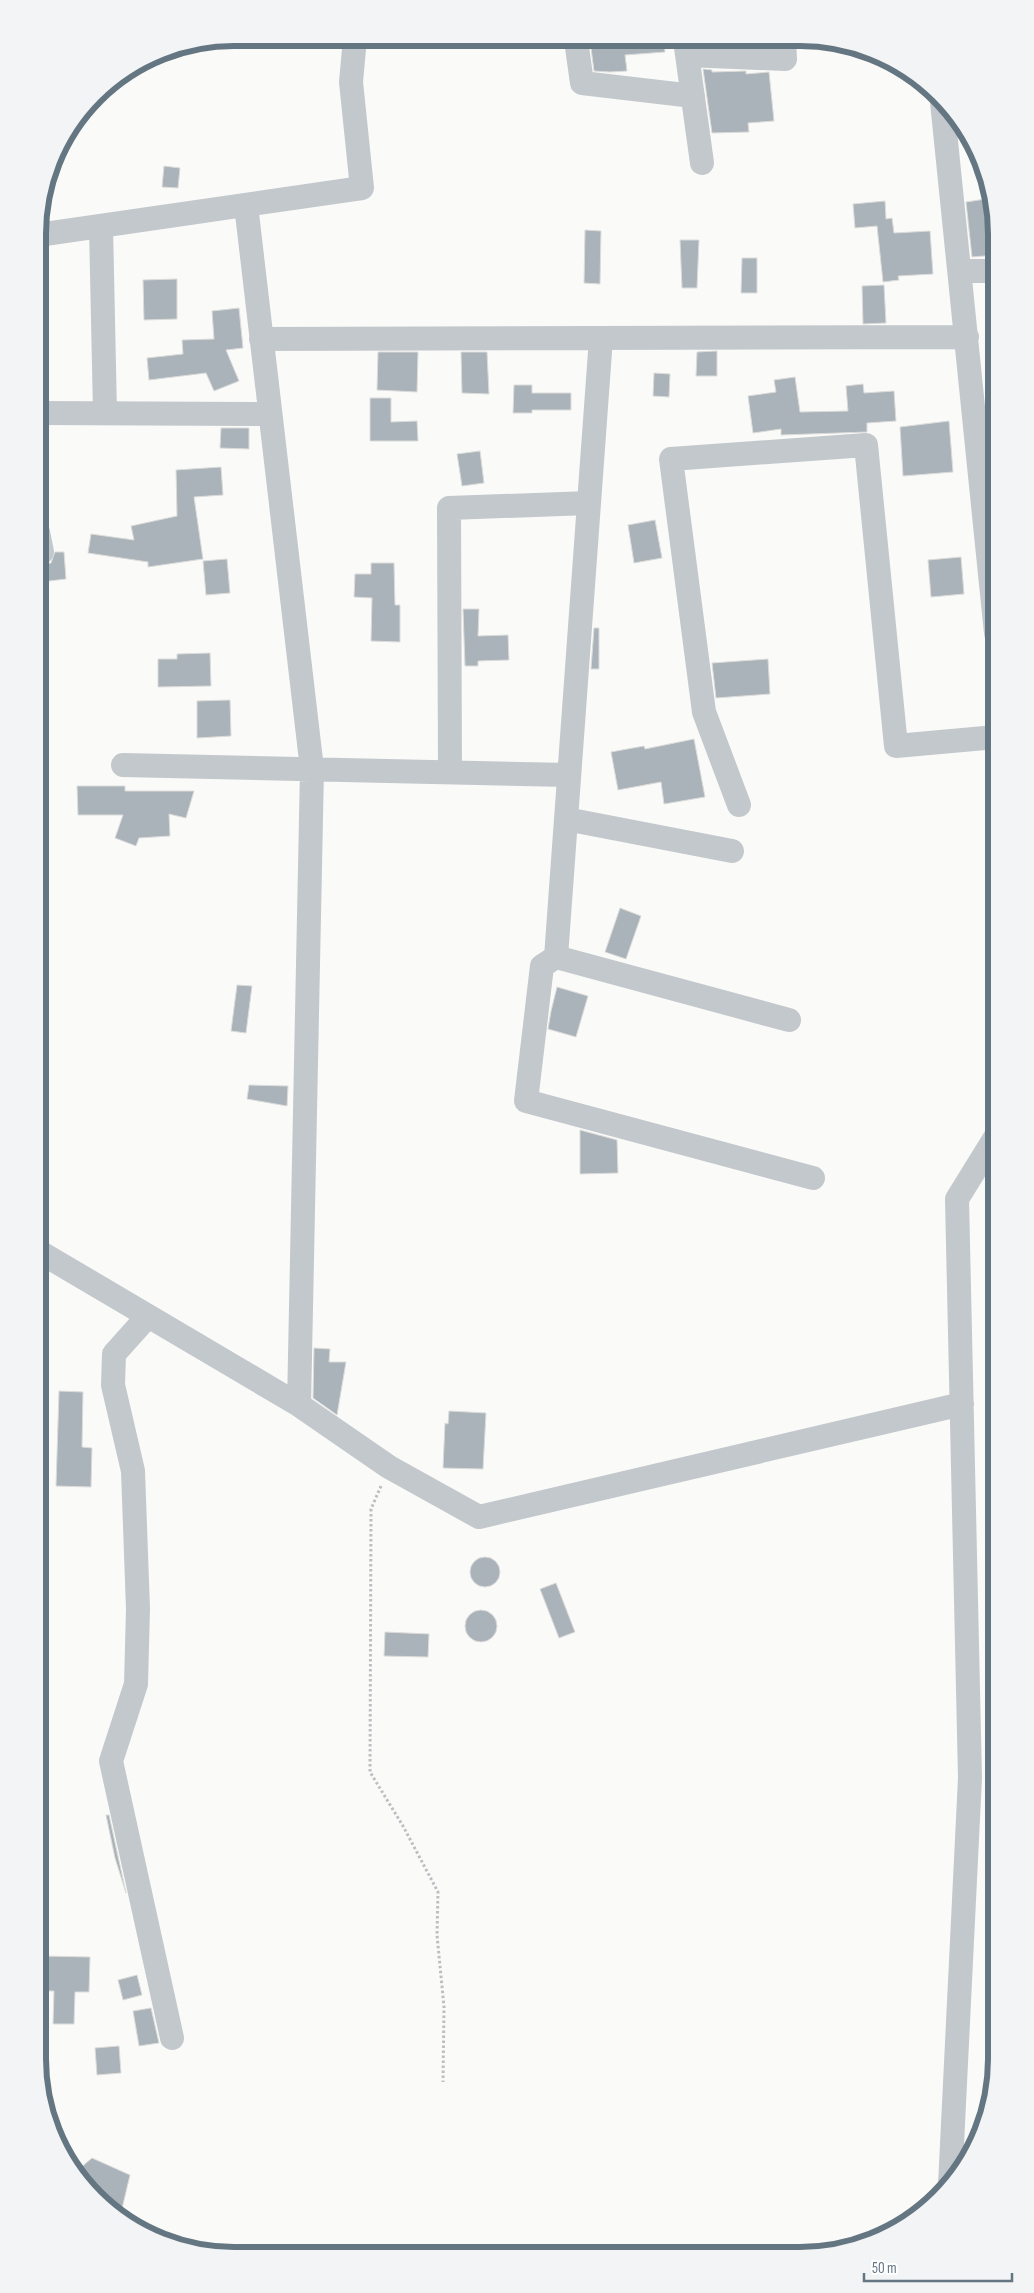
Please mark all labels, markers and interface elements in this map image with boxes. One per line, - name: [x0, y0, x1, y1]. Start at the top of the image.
- scale bar: [864, 2250, 1012, 2282]
- text: 50 m: [872, 2259, 897, 2278]

